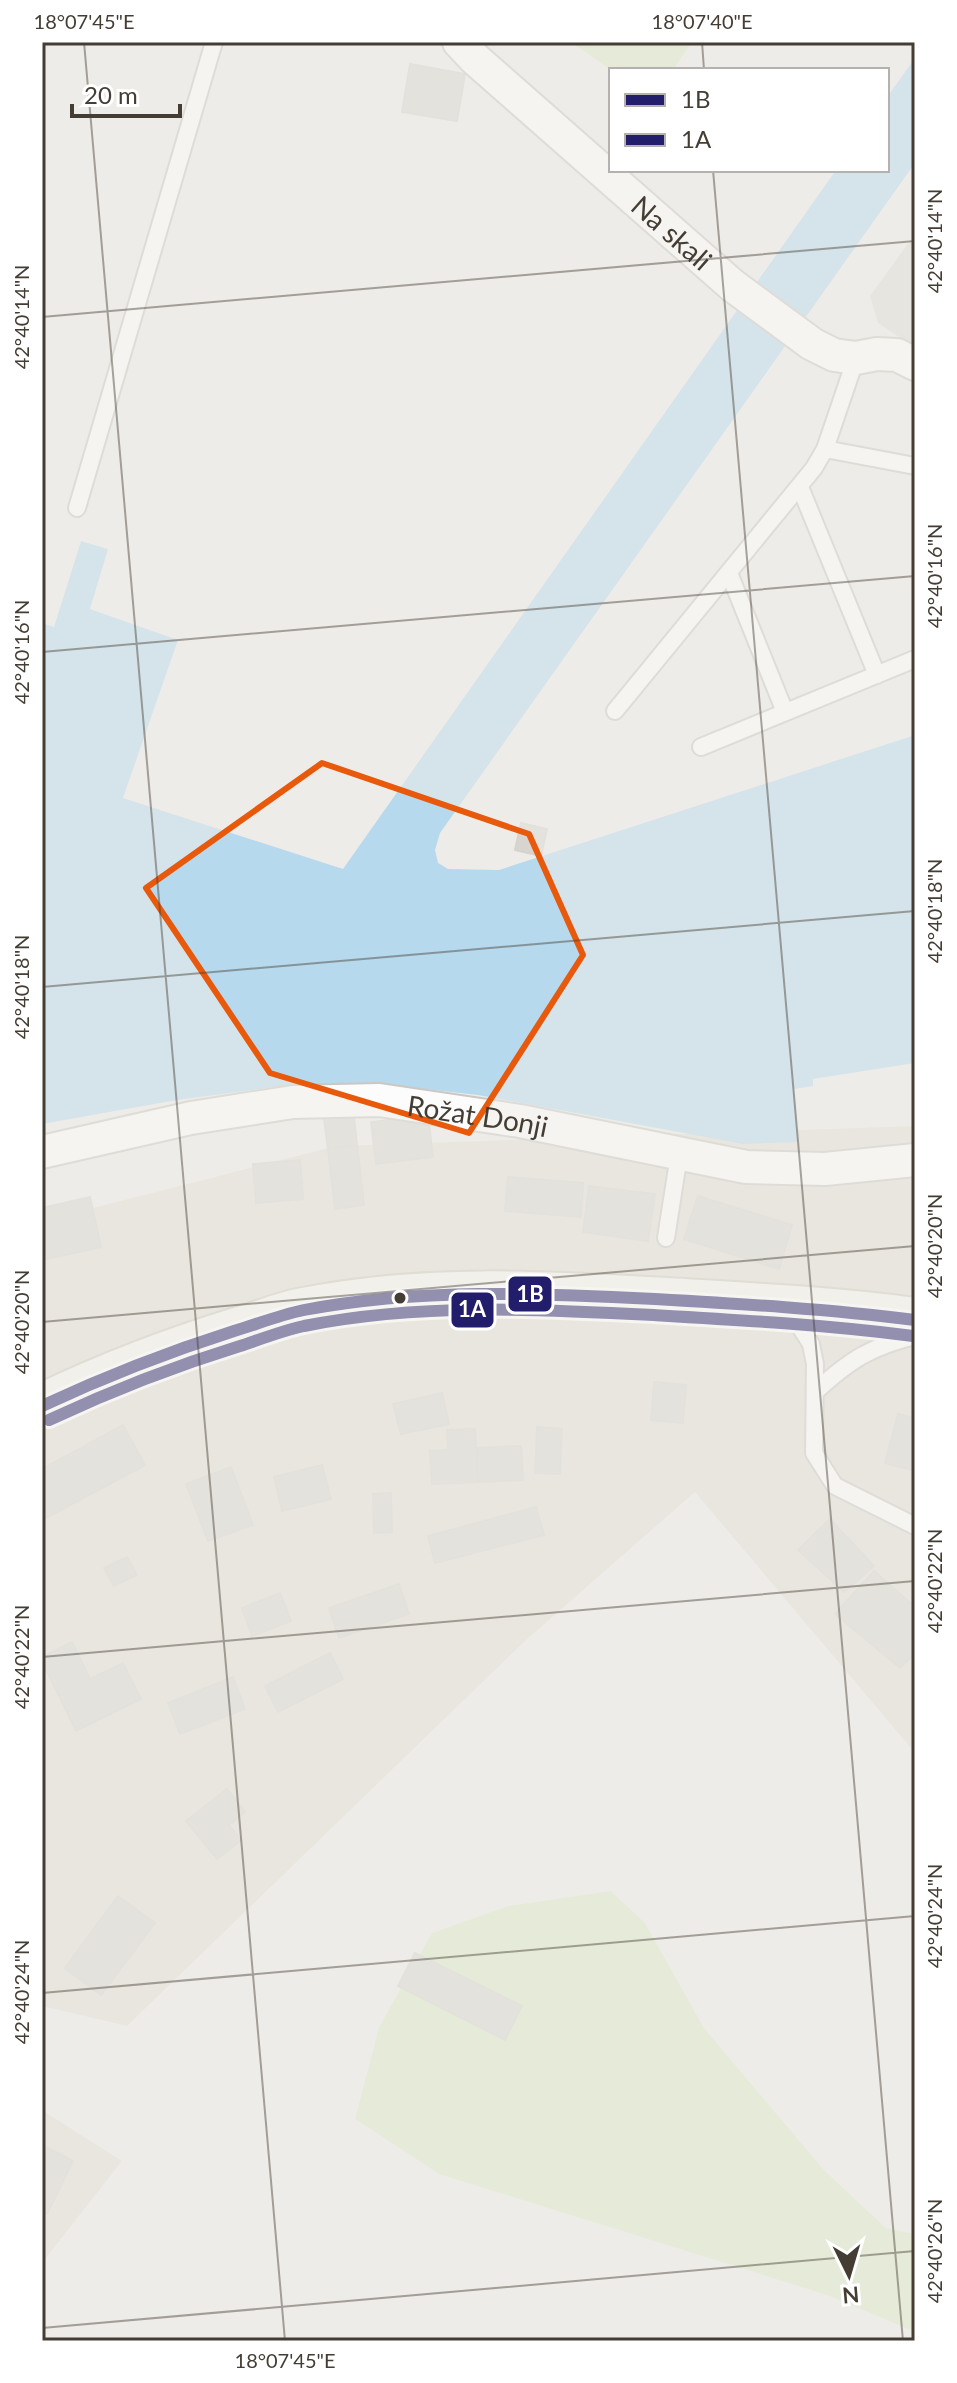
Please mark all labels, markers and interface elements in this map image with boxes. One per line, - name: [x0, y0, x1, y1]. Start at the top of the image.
- text: 18°07'45"E: [34, 9, 134, 33]
- text: 18°07'40"E: [652, 9, 752, 33]
- scale bar: [72, 68, 180, 118]
- legend: [609, 68, 889, 172]
- text: 20 m: [84, 80, 138, 109]
- text: 1B: [681, 84, 710, 113]
- text: 1A: [681, 124, 712, 153]
- street label: Na skali: [625, 188, 719, 277]
- text: 42°40'14"N: [922, 189, 946, 293]
- text: 42°40'14"N: [9, 265, 33, 369]
- text: 42°40'16"N: [922, 524, 946, 628]
- text: 42°40'16"N: [9, 600, 33, 704]
- text: 42°40'18"N: [922, 859, 946, 963]
- text: 42°40'18"N: [9, 935, 33, 1039]
- street label: Rožat Donji: [405, 1087, 551, 1143]
- text: 42°40'20"N: [922, 1194, 946, 1298]
- text: 42°40'20"N: [9, 1270, 33, 1374]
- line badge: 1B: [507, 1275, 553, 1313]
- text: 1B: [516, 1280, 544, 1307]
- unlabelled marker: [392, 1290, 408, 1306]
- line badge: 1A: [450, 1291, 495, 1329]
- text: 1A: [458, 1295, 487, 1322]
- text: 42°40'22"N: [922, 1529, 946, 1633]
- text: 42°40'22"N: [9, 1605, 33, 1709]
- text: 42°40'24"N: [922, 1864, 946, 1968]
- text: 42°40'24"N: [9, 1940, 33, 2044]
- text: 42°40'26"N: [922, 2199, 946, 2303]
- north arrow: [809, 2235, 889, 2315]
- text: N: [841, 2281, 860, 2310]
- text: 18°07'45"E: [235, 2348, 335, 2372]

